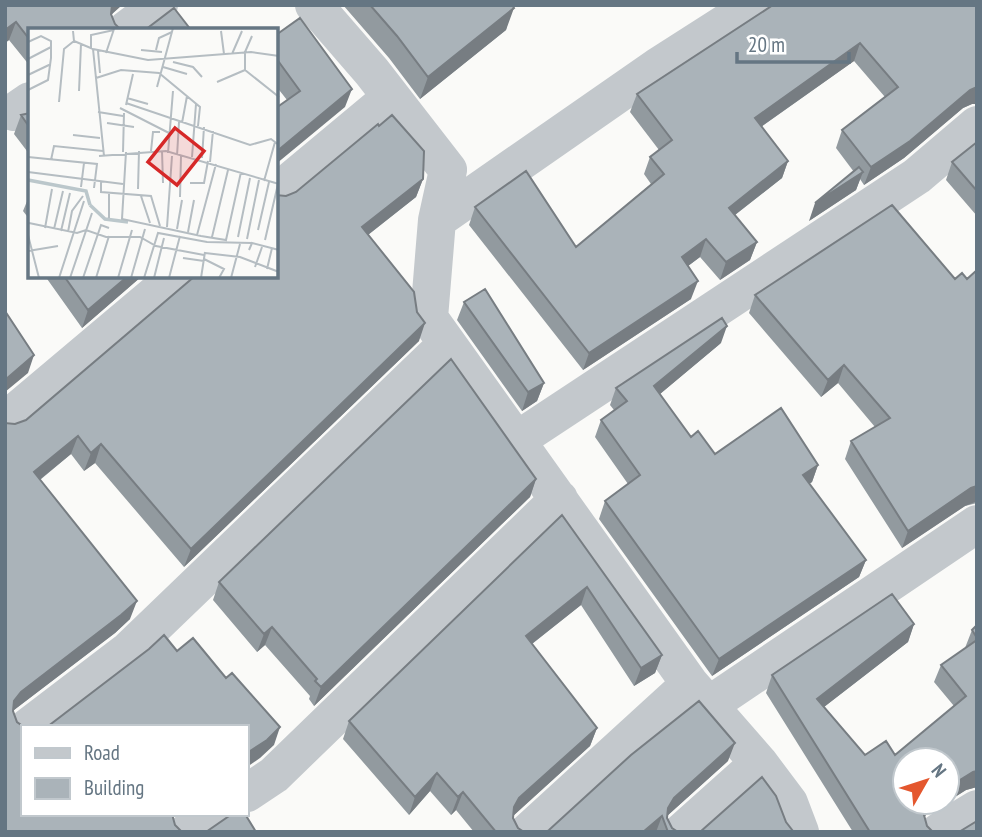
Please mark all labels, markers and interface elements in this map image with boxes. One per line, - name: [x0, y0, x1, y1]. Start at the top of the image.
- scale bar: [737, 21, 849, 65]
- inset map: [28, 28, 278, 278]
- text: 20 m: [748, 31, 785, 58]
- legend: [21, 725, 248, 816]
- text: Road: [84, 739, 120, 766]
- north arrow: [891, 746, 961, 816]
- text: N: [927, 759, 952, 782]
- text: Building: [84, 774, 144, 801]

